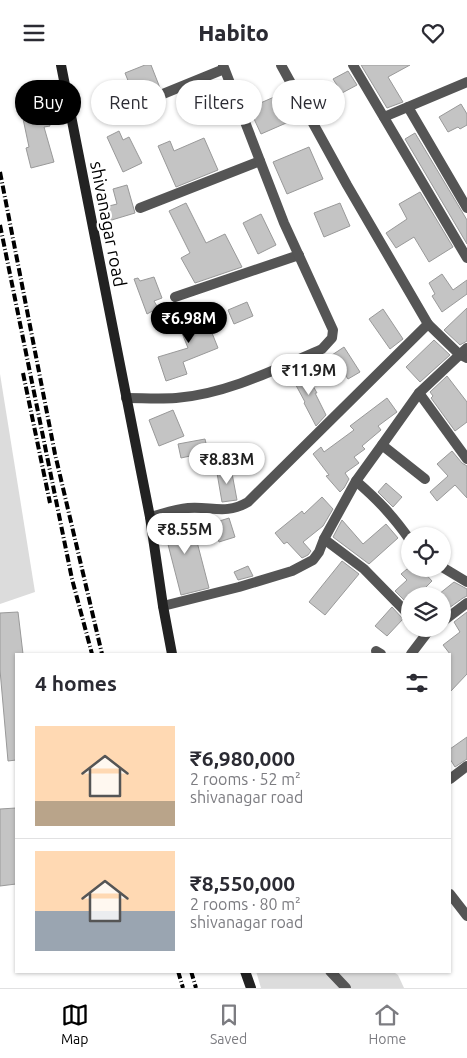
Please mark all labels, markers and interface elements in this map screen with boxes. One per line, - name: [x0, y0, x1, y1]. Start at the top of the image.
- icon: menu: [20, 19, 48, 47]
- icon: heart: [419, 19, 447, 47]
- text: Habito: [198, 20, 269, 45]
- chip: Buy: [15, 80, 81, 125]
- chip: Rent: [91, 80, 166, 125]
- chip: Filters: [176, 80, 262, 125]
- chip: New: [272, 80, 345, 125]
- street label: shivanagar road: [87, 159, 131, 288]
- pin: ₹6.98M: [148, 301, 230, 344]
- text: ₹6.98M: [162, 309, 216, 327]
- pin: ₹11.9M: [268, 353, 350, 396]
- text: ₹11.9M: [282, 361, 336, 379]
- pin: ₹8.83M: [186, 443, 268, 485]
- text: ₹8.83M: [200, 450, 254, 468]
- pin: ₹8.55M: [144, 513, 226, 555]
- text: ₹8.55M: [158, 520, 212, 538]
- map controls: [401, 527, 451, 637]
- button: locate: [401, 527, 451, 577]
- button: layers: [401, 587, 451, 637]
- icon: filters: [403, 669, 431, 697]
- text: 4 homes: [35, 671, 117, 695]
- icon: home: [75, 746, 135, 806]
- text: ₹6,980,000: [190, 746, 295, 770]
- text: 2 rooms · 52 m²: [190, 770, 301, 788]
- text: shivanagar road: [190, 788, 303, 806]
- icon: home: [75, 871, 135, 931]
- text: ₹8,550,000: [190, 871, 295, 895]
- text: 2 rooms · 80 m²: [190, 895, 301, 913]
- text: shivanagar road: [190, 913, 303, 931]
- tab: Map: [61, 1001, 89, 1047]
- tab: Saved: [210, 1001, 247, 1047]
- tab: Home: [369, 1001, 406, 1047]

